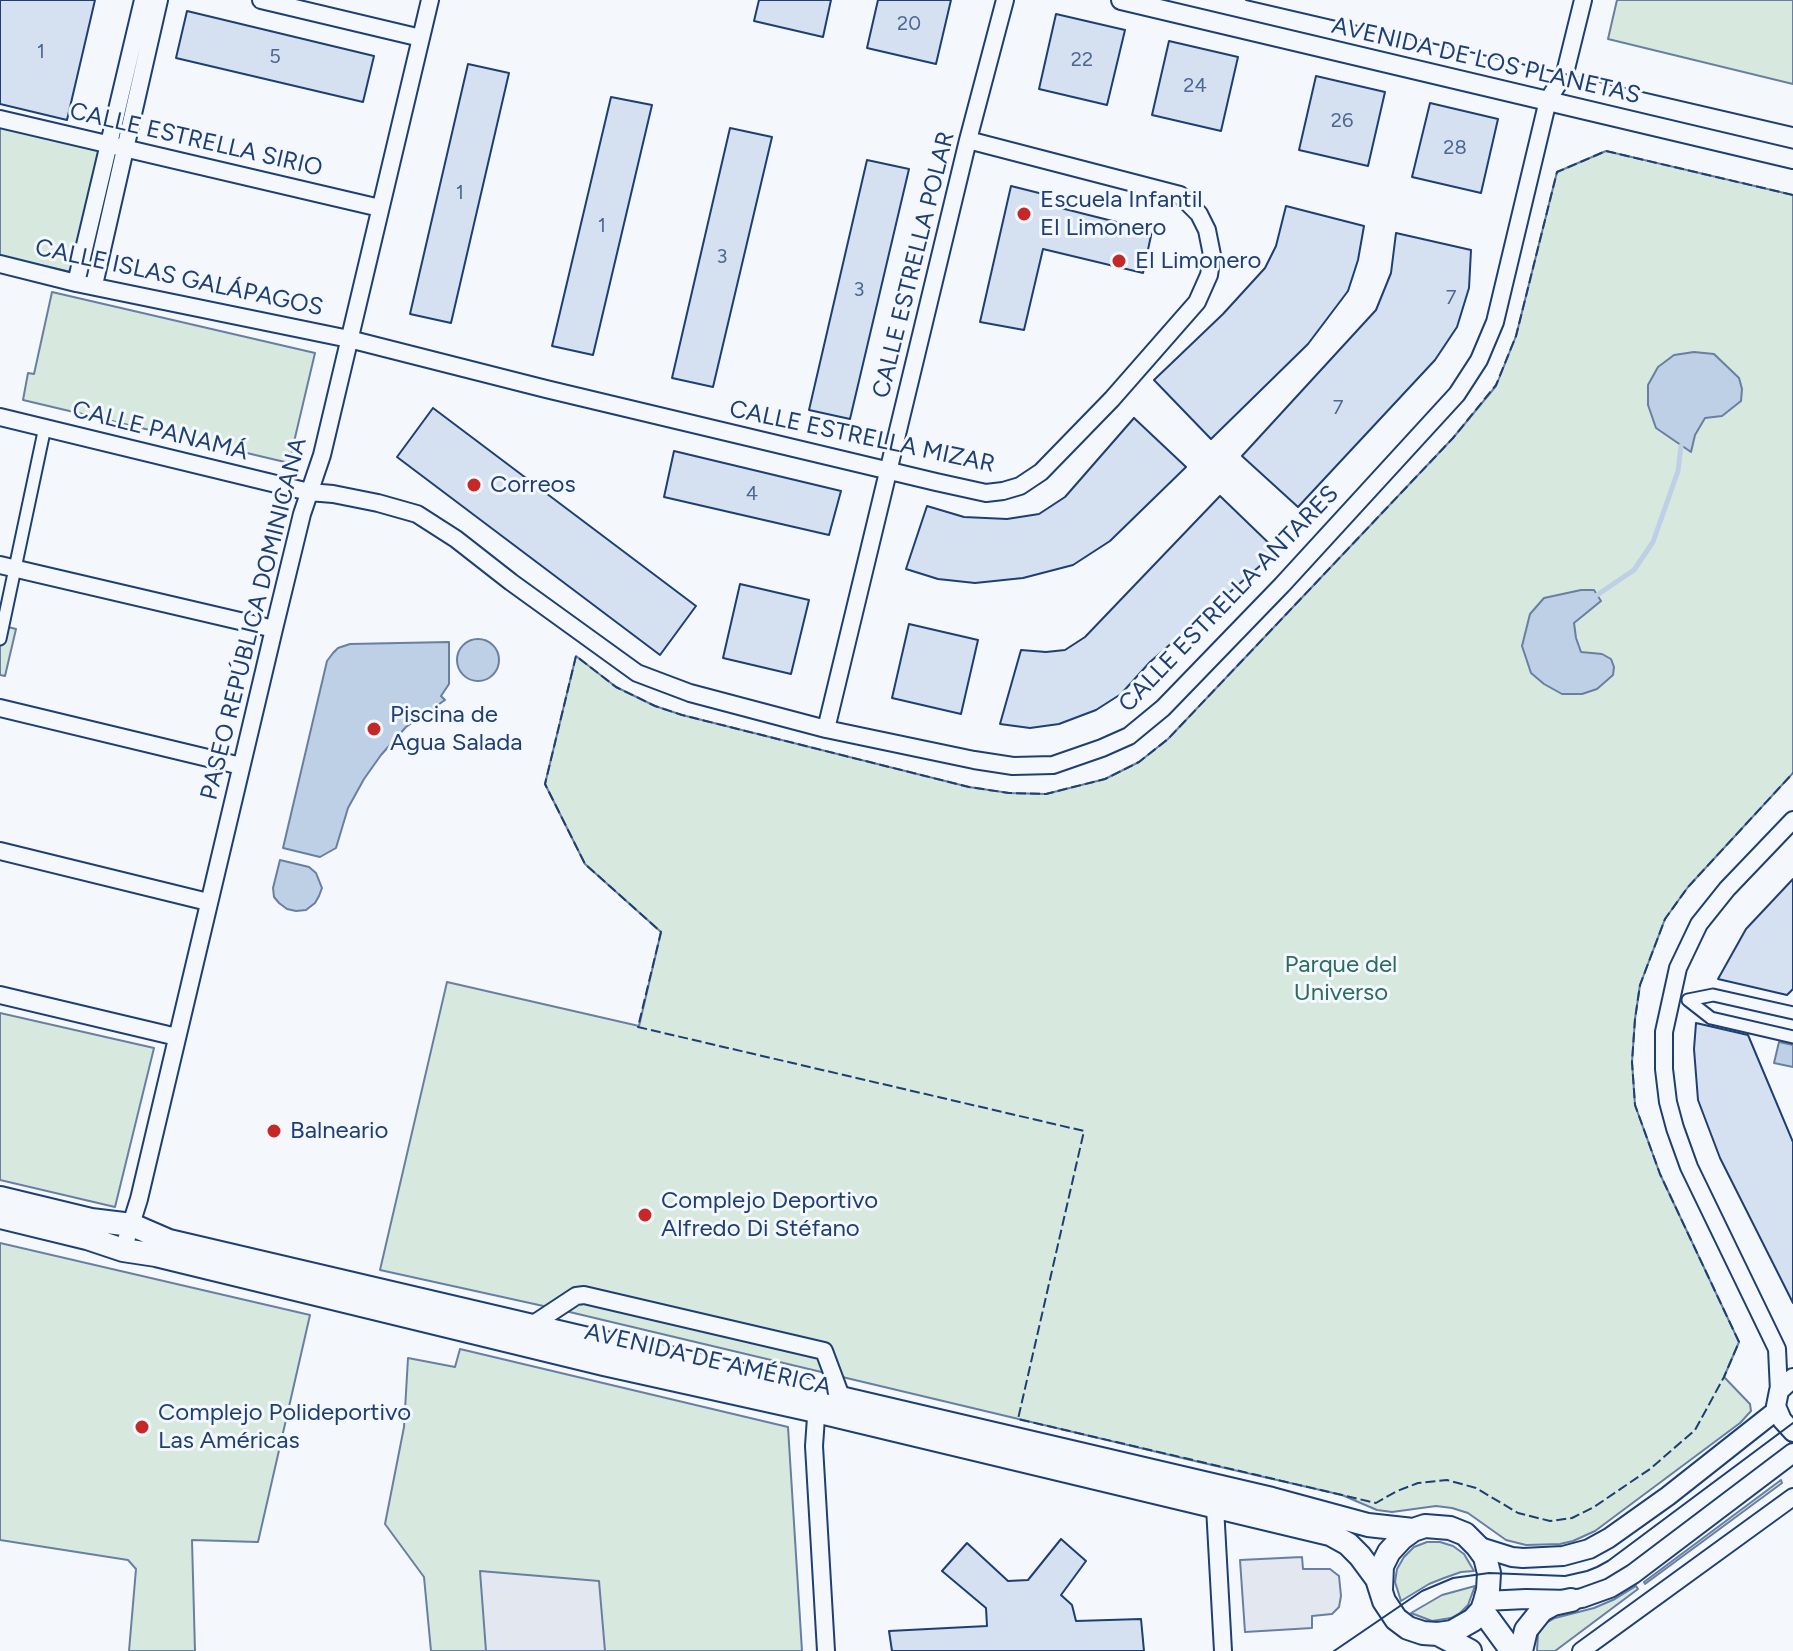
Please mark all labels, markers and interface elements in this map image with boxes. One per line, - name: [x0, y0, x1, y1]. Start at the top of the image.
- street label: AVENIDA DE LOS PLANETAS: [1329, 11, 1643, 111]
- house number: 20: [897, 12, 921, 36]
- house number: 1: [37, 40, 45, 64]
- house number: 5: [269, 45, 281, 69]
- house number: 22: [1071, 48, 1093, 72]
- house number: 24: [1183, 74, 1207, 98]
- street label: CALLE ESTRELLA SIRIO: [67, 97, 325, 183]
- house number: 26: [1331, 109, 1353, 133]
- street label: CALLE ESTRELLA POLAR: [867, 129, 961, 401]
- house number: 28: [1443, 136, 1467, 160]
- house number: 1: [456, 181, 464, 205]
- place label: Escuela Infantil El Limonero: [1040, 186, 1203, 242]
- marker: Escuela Infantil El Limonero: [1015, 205, 1033, 223]
- house number: 1: [598, 214, 606, 238]
- street label: CALLE ISLAS GALÁPAGOS: [32, 233, 326, 323]
- house number: 3: [717, 245, 727, 269]
- place label: El Limonero: [1135, 247, 1261, 275]
- marker: El Limonero: [1110, 252, 1128, 270]
- house number: 3: [854, 278, 864, 302]
- house number: 7: [1446, 286, 1456, 310]
- street label: CALLE PANAMÁ: [69, 395, 251, 467]
- street label: CALLE ESTRELLA MIZAR: [727, 395, 997, 479]
- house number: 7: [1333, 396, 1343, 420]
- street label: PASEO REPÚBLICA DOMINICANA: [195, 435, 313, 803]
- place label: Correos: [490, 471, 576, 499]
- marker: Correos: [465, 476, 483, 494]
- street label: CALLE ESTRELLA ANTARES: [1113, 480, 1345, 718]
- house number: 4: [746, 482, 758, 506]
- place label: Piscina de Agua Salada: [390, 701, 523, 757]
- marker: Piscina de Agua Salada: [365, 720, 383, 738]
- park label: Parque del Universo: [1285, 951, 1397, 1007]
- place label: Balneario: [290, 1117, 389, 1145]
- marker: Balneario: [265, 1122, 283, 1140]
- place label: Complejo Deportivo Alfredo Di Stéfano: [661, 1187, 878, 1243]
- marker: Complejo Deportivo Alfredo Di Stéfano: [636, 1206, 654, 1224]
- street label: AVENIDA DE AMÉRICA: [582, 1318, 834, 1402]
- place label: Complejo Polideportivo Las Américas: [158, 1399, 411, 1455]
- marker: Complejo Polideportivo Las Américas: [133, 1418, 151, 1436]

